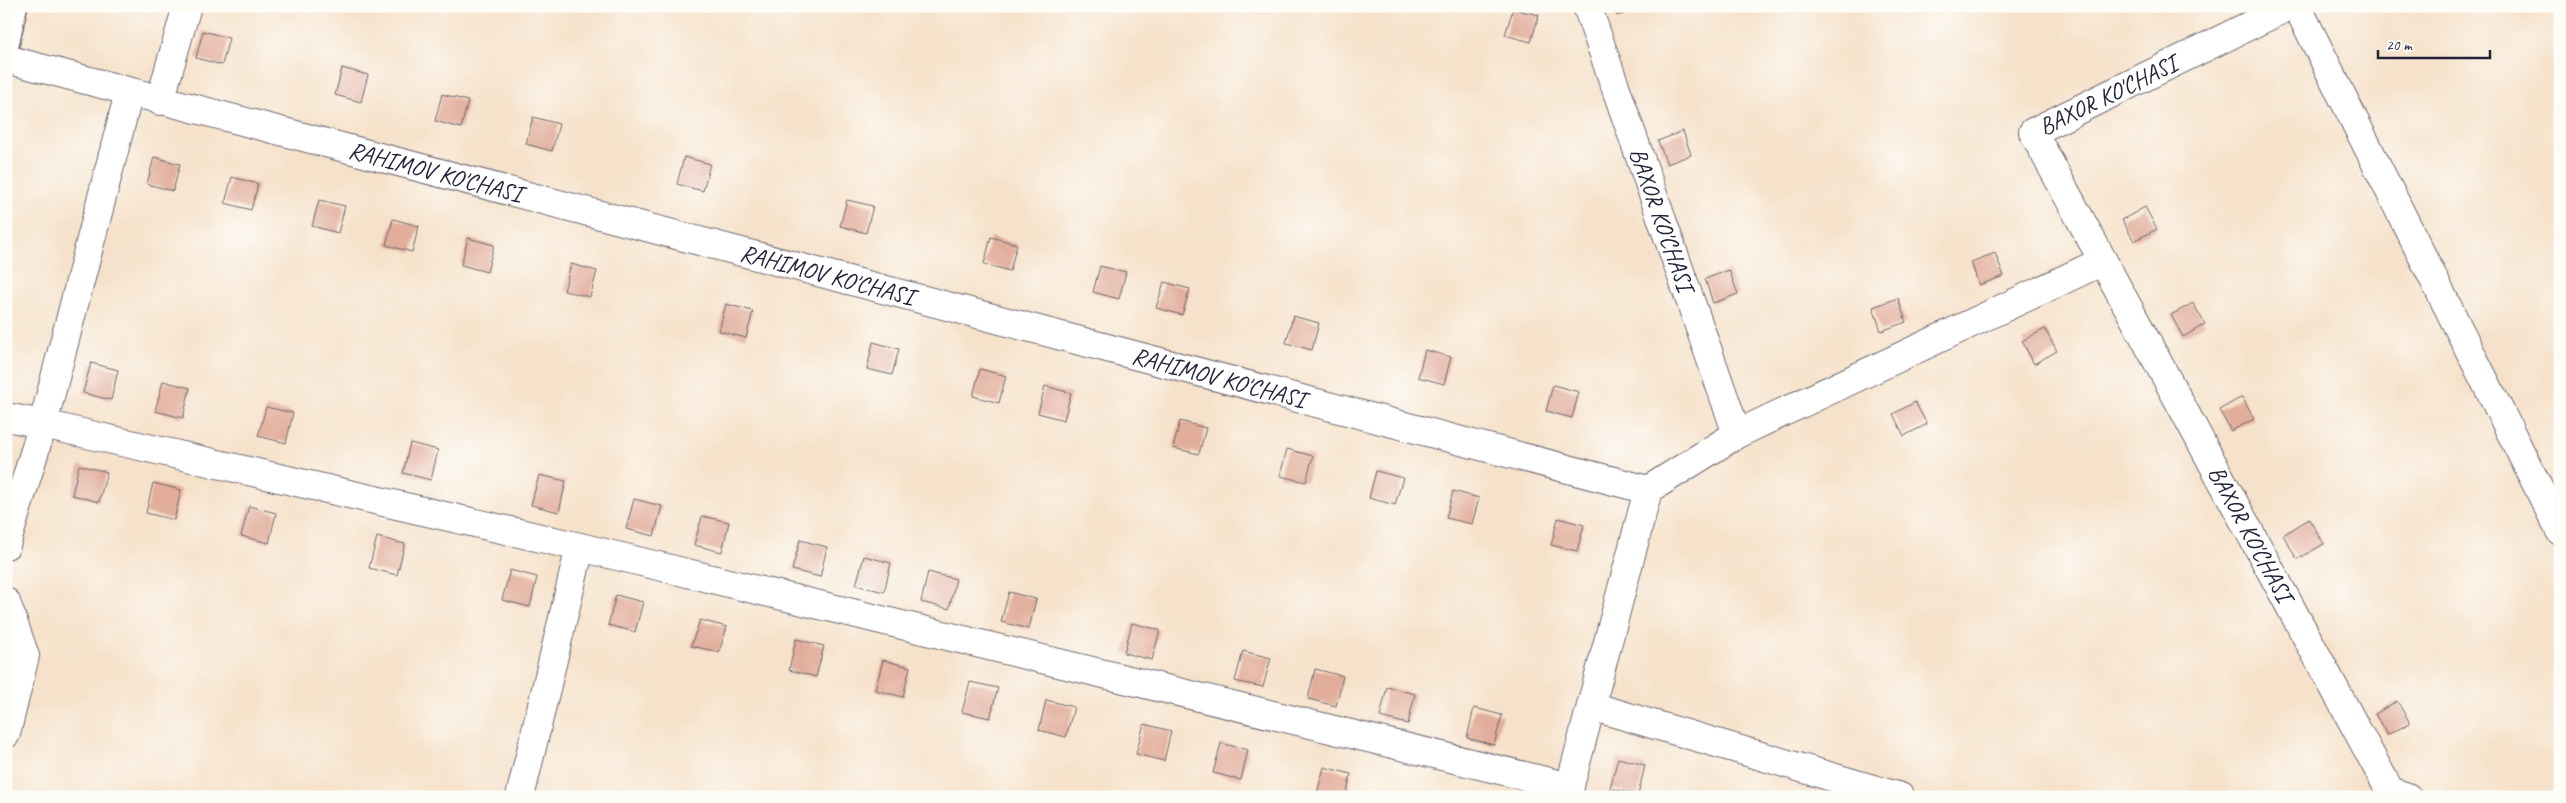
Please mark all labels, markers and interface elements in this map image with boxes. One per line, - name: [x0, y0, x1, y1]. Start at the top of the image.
- scale bar: [2378, 28, 2491, 60]
- text: 20 m: [2386, 36, 2413, 55]
- street label: BAXOR KO'CHASI: [2034, 46, 2187, 142]
- street label: RAHIMOV KO'CHASI: [346, 135, 531, 210]
- street label: BAXOR KO'CHASI: [1623, 144, 1702, 300]
- street label: RAHIMOV KO'CHASI: [737, 237, 922, 313]
- street label: RAHIMOV KO'CHASI: [1129, 340, 1314, 416]
- street label: BAXOR KO'CHASI: [2202, 460, 2302, 611]

